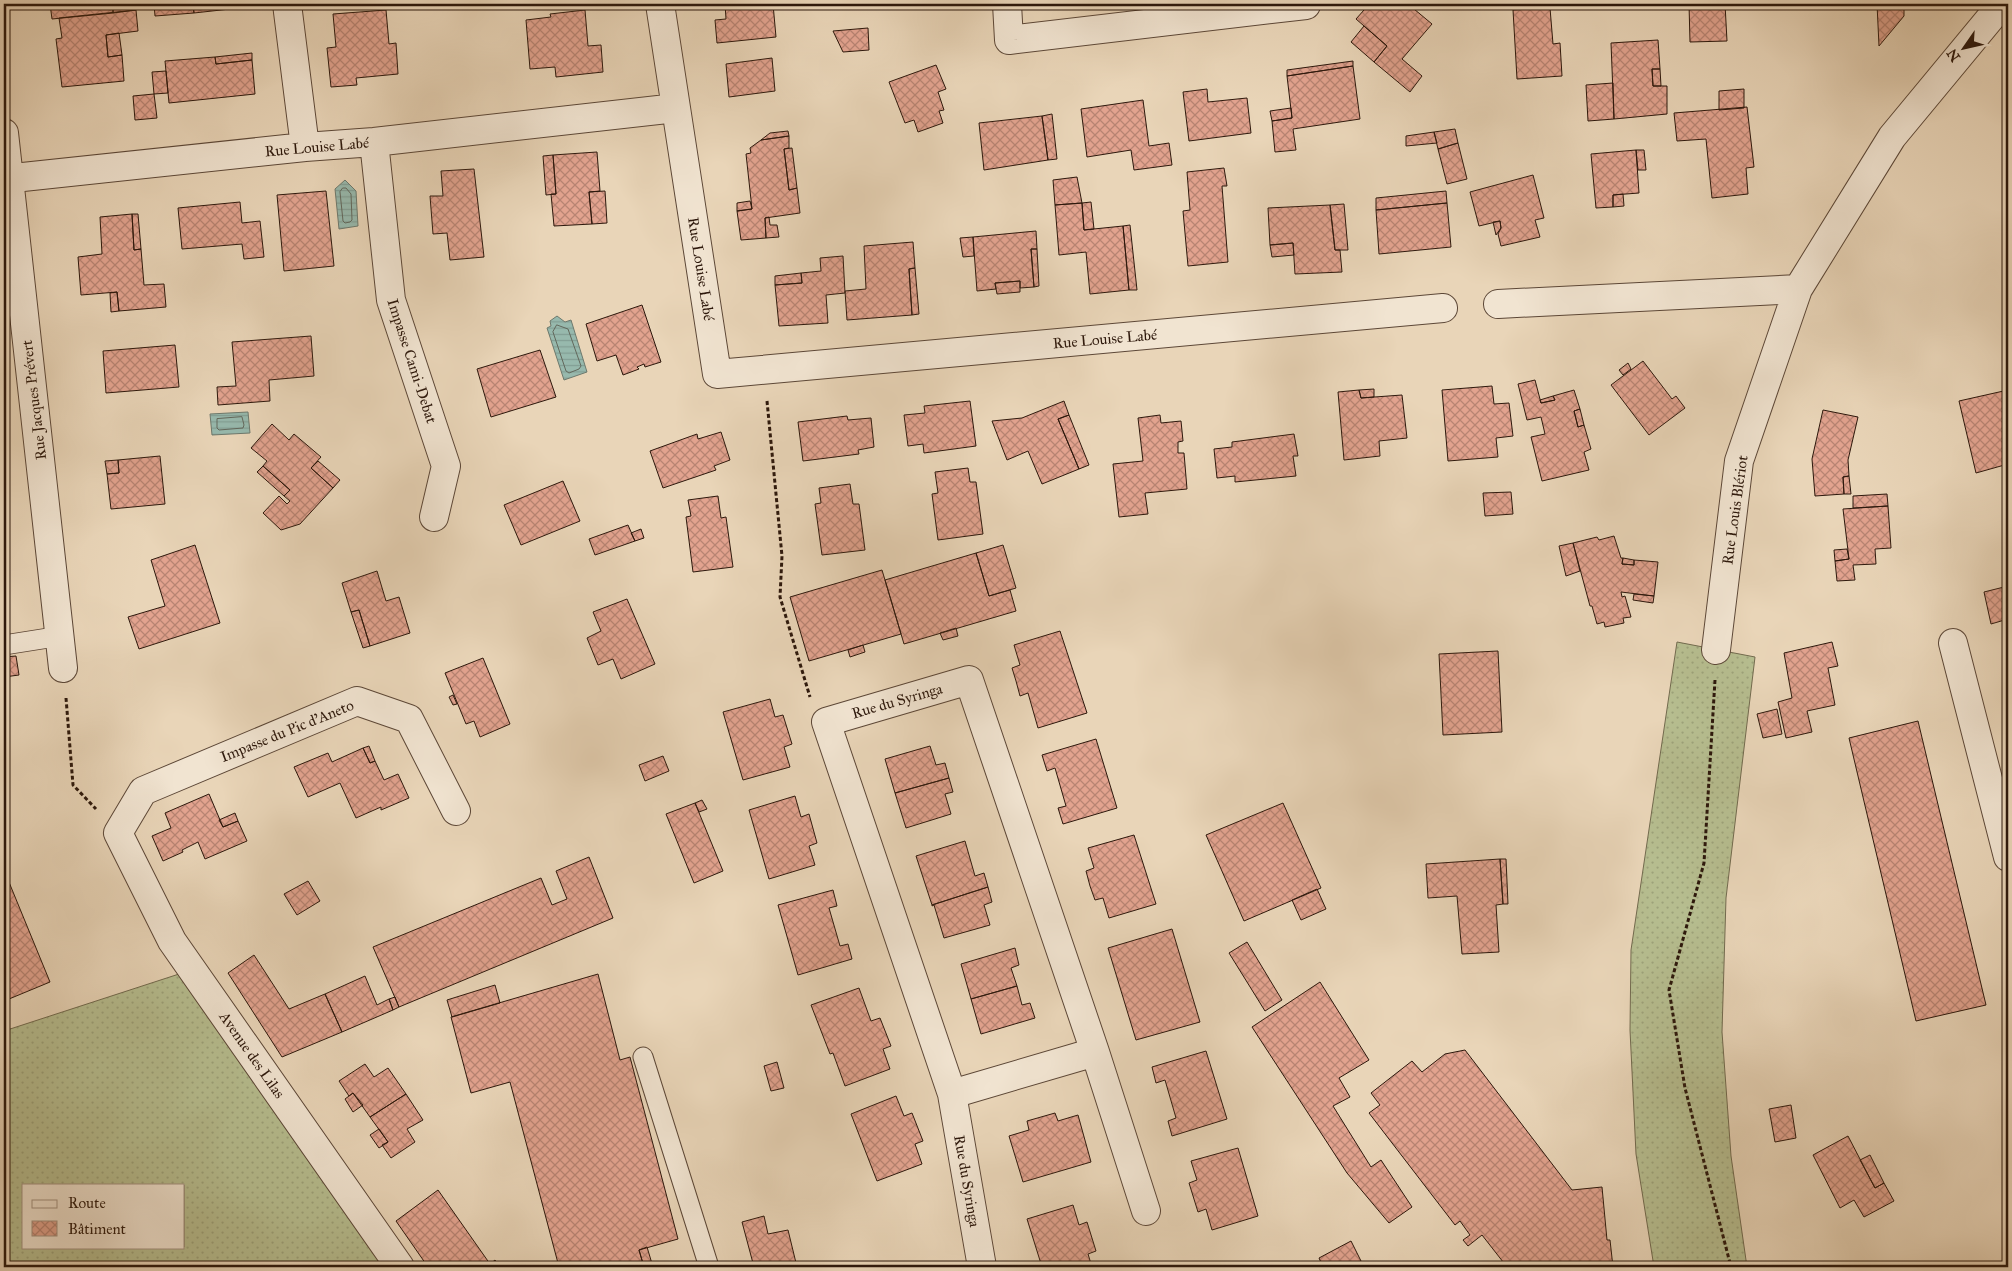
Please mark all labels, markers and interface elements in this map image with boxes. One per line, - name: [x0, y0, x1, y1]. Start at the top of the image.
- north arrow: [1940, 22, 1990, 72]
- text: N: [1943, 45, 1964, 65]
- street label: Rue Louise Labé: [264, 133, 371, 161]
- street label: Rue Louise Labé: [684, 216, 718, 323]
- street label: Impasse Cami-Debat: [383, 297, 441, 426]
- street label: Rue Louise Labé: [1052, 325, 1159, 353]
- street label: Rue Jacques Prévert: [18, 338, 51, 461]
- street label: Rue Louis Blériot: [1718, 453, 1752, 566]
- street label: Rue du Syringa: [850, 679, 945, 723]
- street label: Impasse du Pic d'Aneto: [218, 696, 357, 766]
- street label: Avenue des Lilas: [215, 1007, 289, 1102]
- street label: Rue du Syringa: [950, 1133, 984, 1229]
- legend: [22, 1184, 185, 1248]
- text: Route: [68, 1194, 106, 1212]
- text: Bâtiment: [68, 1220, 127, 1238]

